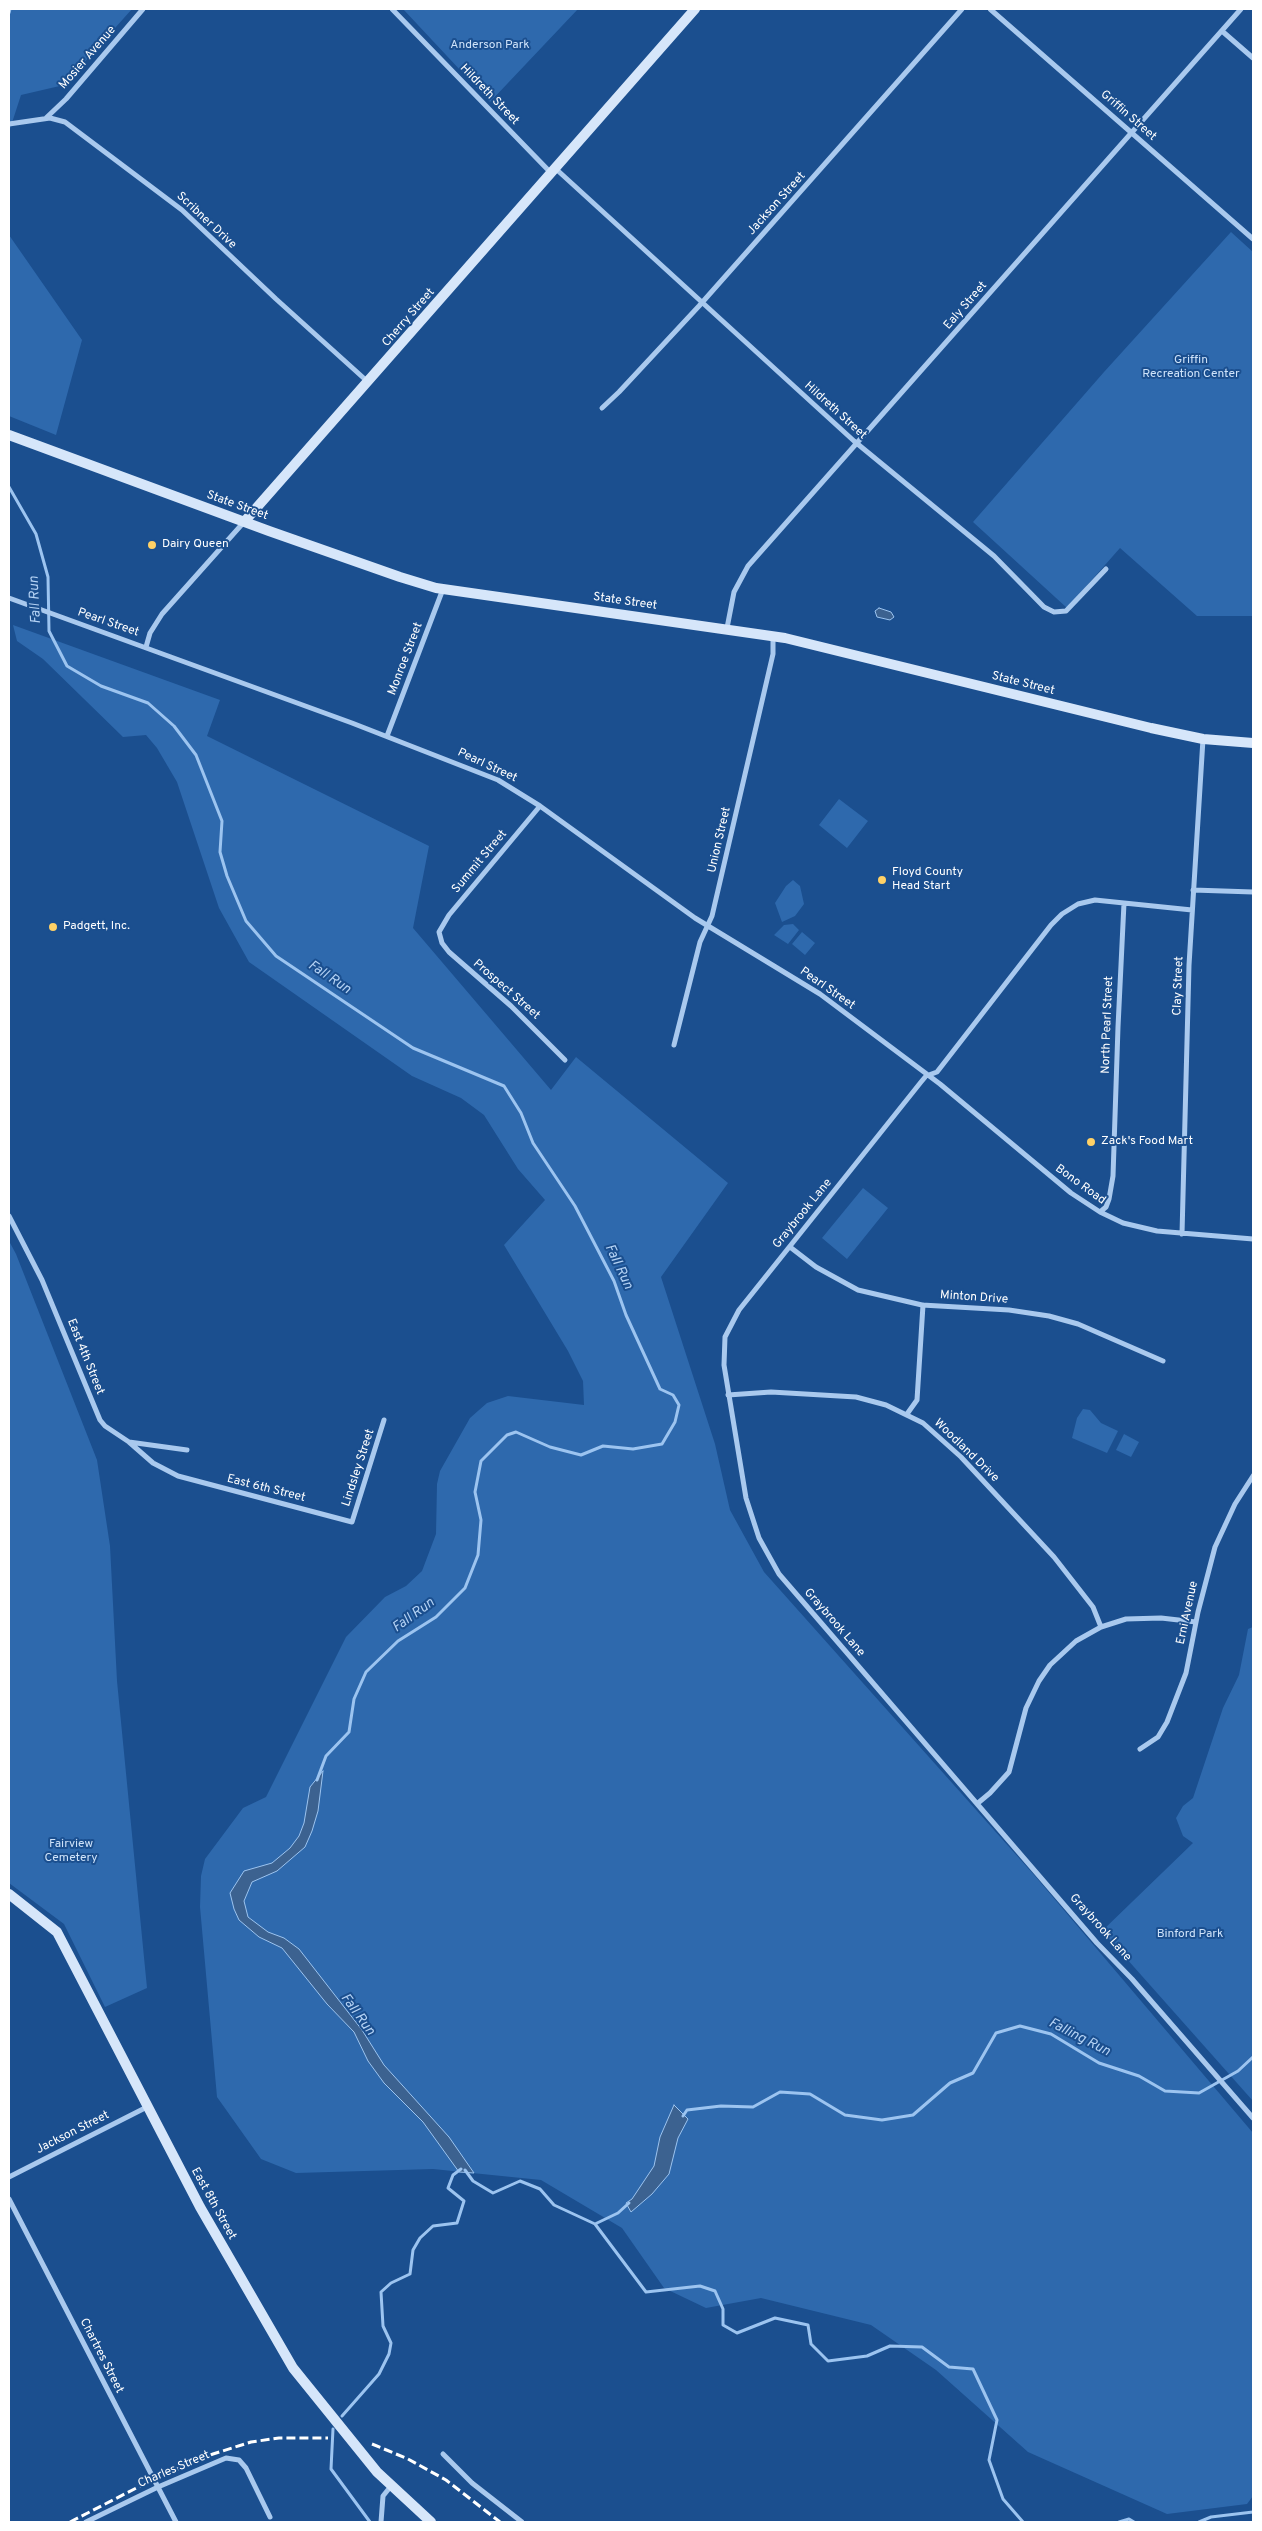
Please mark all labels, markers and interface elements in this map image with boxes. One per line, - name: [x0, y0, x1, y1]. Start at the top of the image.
- street label: Mosier Avenue: [57, 23, 119, 93]
- park label: Anderson Park: [450, 39, 530, 53]
- street label: Hildreth Street: [456, 62, 522, 128]
- street label: Griffin Street: [1097, 88, 1159, 144]
- street label: Jackson Street: [745, 169, 809, 239]
- street label: Scribner Drive: [173, 190, 239, 252]
- street label: Ealy Street: [941, 279, 991, 333]
- street label: Cherry Street: [380, 286, 438, 350]
- park label: Griffin Recreation Center: [1142, 354, 1240, 382]
- street label: Hildreth Street: [801, 379, 869, 443]
- street label: State Street: [204, 488, 270, 524]
- place label: Dairy Queen: [162, 538, 229, 552]
- marker: Dairy Queen: [146, 539, 158, 551]
- water label: Fall Run: [26, 576, 46, 624]
- street label: State Street: [592, 590, 658, 614]
- street label: Pearl Street: [75, 606, 141, 640]
- street label: Monroe Street: [386, 621, 426, 697]
- street label: State Street: [990, 669, 1056, 699]
- street label: Pearl Street: [455, 746, 519, 786]
- street label: Union Street: [705, 806, 735, 874]
- street label: Summit Street: [449, 828, 511, 896]
- place label: Floyd County Head Start: [892, 866, 963, 894]
- marker: Floyd County Head Start: [876, 874, 888, 886]
- place label: Padgett, Inc.: [63, 920, 130, 934]
- marker: Padgett, Inc.: [47, 921, 59, 933]
- street label: Clay Street: [1171, 956, 1187, 1016]
- street label: Prospect Street: [470, 957, 542, 1023]
- water label: Fall Run: [304, 958, 354, 998]
- street label: Pearl Street: [797, 965, 857, 1013]
- street label: North Pearl Street: [1099, 976, 1117, 1074]
- place label: Zack's Food Mart: [1101, 1135, 1193, 1149]
- marker: Zack's Food Mart: [1085, 1136, 1097, 1148]
- street label: Bono Road: [1052, 1162, 1108, 1208]
- street label: Graybrook Lane: [770, 1176, 836, 1252]
- water label: Fall Run: [600, 1242, 636, 1292]
- street label: Minton Drive: [939, 1288, 1009, 1308]
- street label: East 4th Street: [63, 1317, 107, 1397]
- street label: Woodland Drive: [930, 1416, 1002, 1486]
- street label: Lindsley Street: [340, 1427, 378, 1509]
- street label: East 6th Street: [225, 1472, 307, 1506]
- street label: Erni Avenue: [1174, 1580, 1202, 1646]
- street label: Graybrook Lane: [800, 1586, 868, 1660]
- water label: Fall Run: [390, 1595, 438, 1637]
- park label: Fairview Cemetery: [44, 1838, 98, 1866]
- street label: Graybrook Lane: [1066, 1891, 1134, 1965]
- park label: Binford Park: [1157, 1928, 1223, 1942]
- water label: Fall Run: [336, 1991, 378, 2039]
- water label: Falling Run: [1045, 2015, 1113, 2061]
- street label: Jackson Street: [34, 2108, 112, 2158]
- street label: East 8th Street: [187, 2165, 239, 2243]
- street label: Chartres Street: [76, 2316, 126, 2396]
- street label: Charles Street: [136, 2448, 212, 2492]

